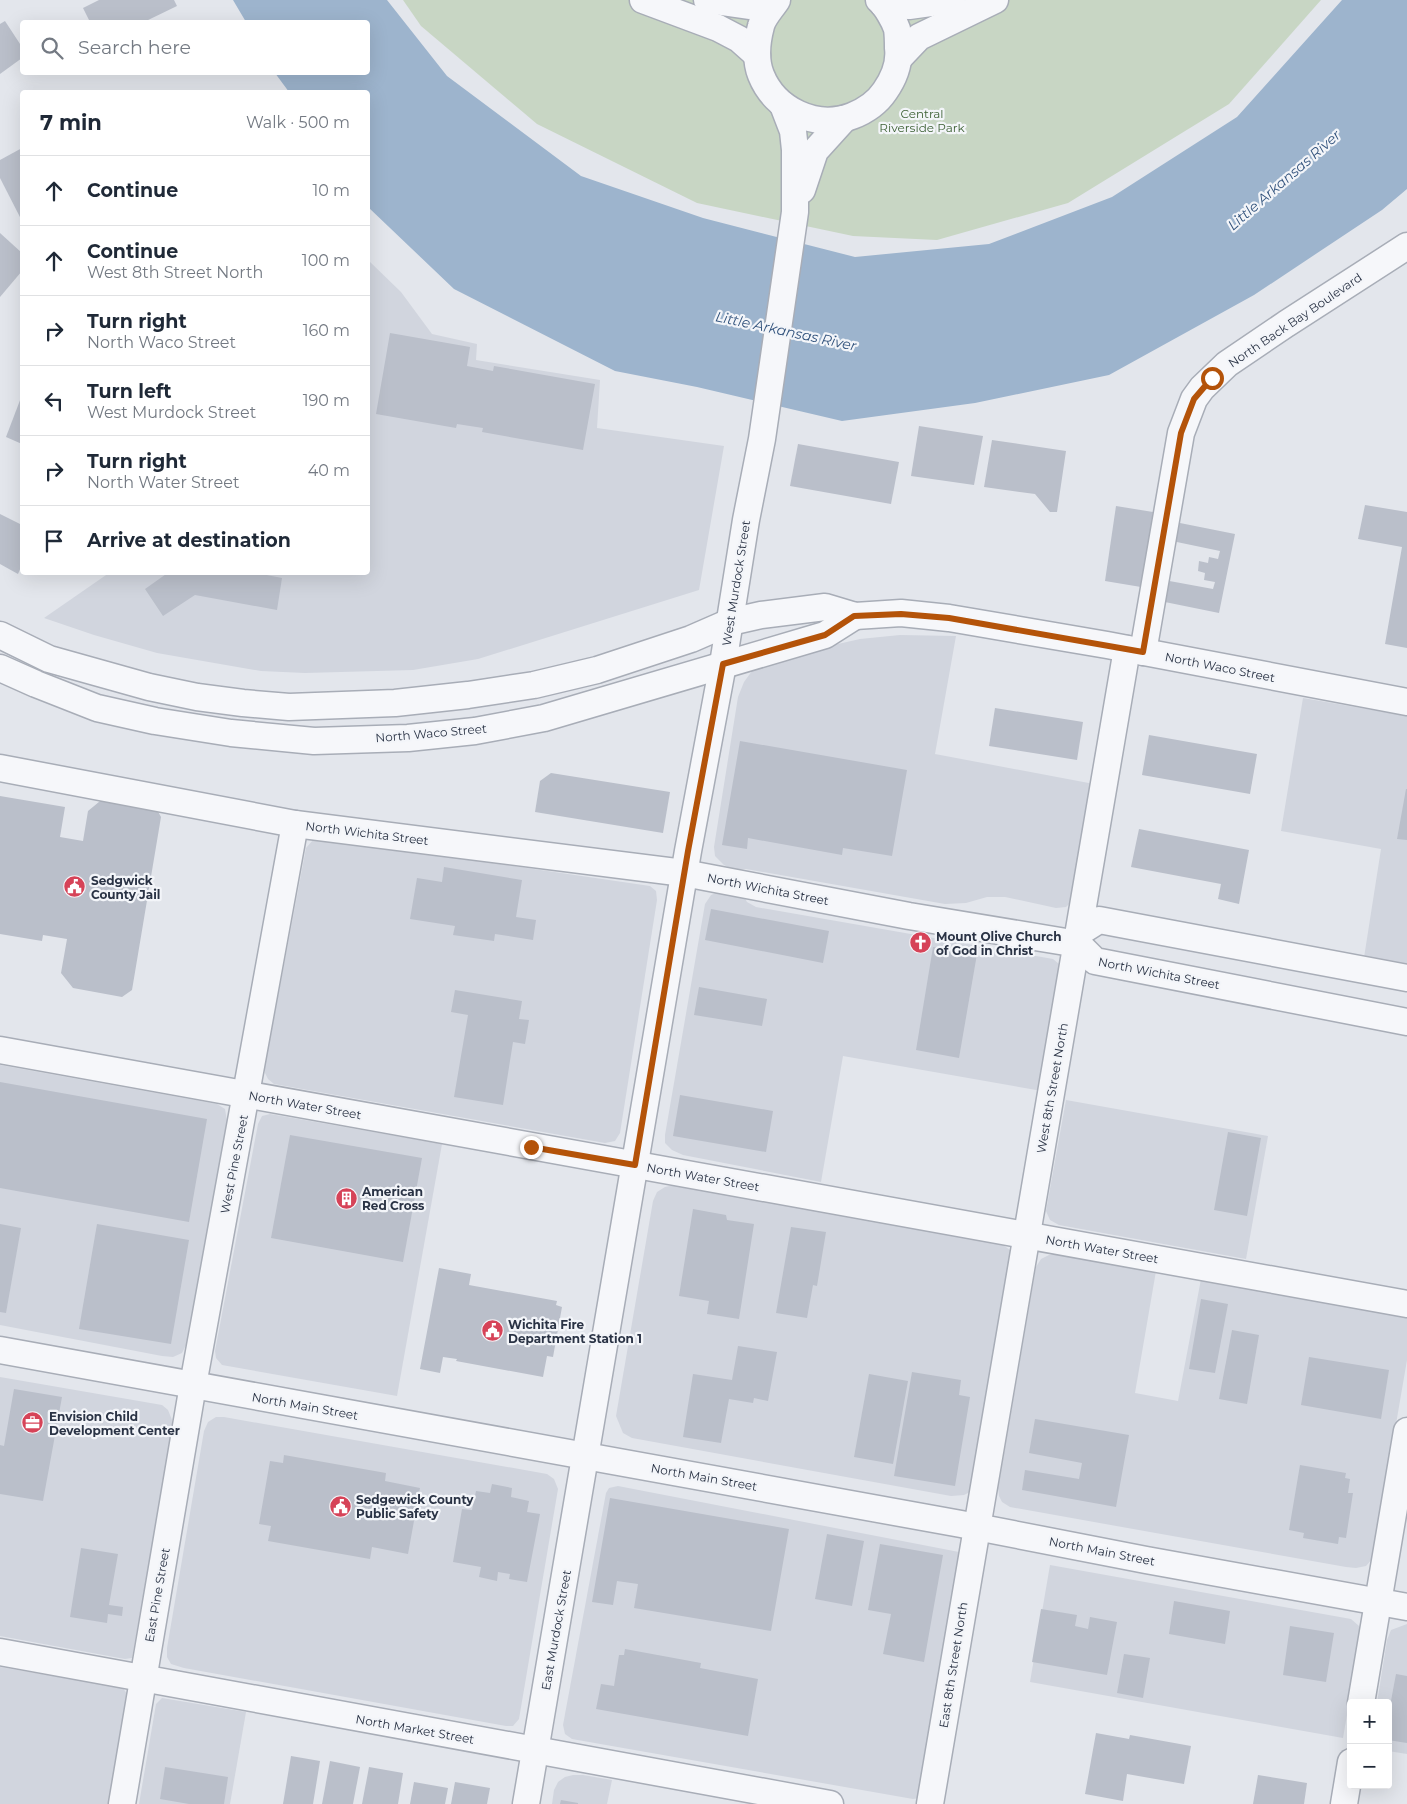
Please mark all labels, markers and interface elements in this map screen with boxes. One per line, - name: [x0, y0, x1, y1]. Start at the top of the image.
- search box: [20, 20, 370, 75]
- icon: search: [38, 34, 66, 62]
- text: Search here: [78, 36, 191, 59]
- park label: Central Riverside Park: [879, 106, 965, 135]
- text: 7 min: [40, 110, 102, 135]
- text: Walk · 500 m: [246, 113, 350, 132]
- water label: Little Arkansas River: [1224, 126, 1344, 234]
- icon: ahead: [40, 177, 68, 205]
- text: Continue: [87, 179, 178, 202]
- text: 10 m: [312, 181, 350, 200]
- text: Continue: [87, 240, 178, 263]
- icon: ahead: [40, 247, 68, 275]
- text: 100 m: [302, 251, 350, 270]
- text: West 8th Street North: [87, 263, 263, 282]
- street label: North Back Bay Boulevard: [1225, 270, 1365, 370]
- water label: Little Arkansas River: [714, 307, 859, 355]
- text: Turn right: [87, 310, 187, 333]
- icon: right: [40, 317, 68, 345]
- text: 160 m: [303, 321, 350, 340]
- text: North Waco Street: [87, 333, 236, 352]
- route start: [1201, 367, 1224, 390]
- text: Turn left: [87, 380, 172, 403]
- icon: left: [40, 387, 68, 415]
- text: 190 m: [303, 391, 350, 410]
- text: West Murdock Street: [87, 403, 256, 422]
- text: Turn right: [87, 450, 187, 473]
- icon: right: [40, 457, 68, 485]
- text: 40 m: [308, 461, 350, 480]
- text: North Water Street: [87, 473, 239, 492]
- street label: West Murdock Street: [719, 519, 753, 647]
- icon: arrive: [40, 527, 68, 555]
- text: Arrive at destination: [87, 529, 291, 552]
- street label: North Waco Street: [1164, 649, 1276, 685]
- street label: North Waco Street: [375, 721, 487, 745]
- street label: North Wichita Street: [305, 818, 429, 848]
- street label: North Wichita Street: [706, 870, 830, 908]
- place label: Sedgwick County Jail: [91, 873, 160, 902]
- public building icon: Sedgwick County Jail: [63, 875, 87, 899]
- place label: Mount Olive Church of God in Christ: [936, 929, 1061, 958]
- church icon: Mount Olive Church of God in Christ: [908, 931, 932, 955]
- street label: North Wichita Street: [1097, 954, 1221, 992]
- street label: West 8th Street North: [1033, 1022, 1071, 1154]
- street label: North Water Street: [247, 1088, 363, 1122]
- street label: West Pine Street: [217, 1113, 251, 1215]
- route end: [520, 1136, 543, 1159]
- street label: North Water Street: [645, 1160, 761, 1194]
- place label: American Red Cross: [361, 1184, 425, 1213]
- building icon: American Red Cross: [334, 1186, 358, 1210]
- street label: North Water Street: [1044, 1232, 1160, 1266]
- place label: Wichita Fire Department Station 1: [508, 1317, 642, 1346]
- public building icon: Wichita Fire Department Station 1: [480, 1319, 504, 1343]
- street label: North Main Street: [251, 1389, 359, 1423]
- place label: Envision Child Development Center: [49, 1409, 180, 1438]
- office icon: Envision Child Development Center: [21, 1411, 45, 1435]
- street label: North Main Street: [650, 1460, 758, 1494]
- place label: Sedgewick County Public Safety: [356, 1492, 474, 1521]
- public building icon: Sedgewick County Public Safety: [328, 1494, 352, 1518]
- street label: North Main Street: [1048, 1533, 1156, 1569]
- street label: East Pine Street: [141, 1547, 173, 1643]
- street label: East Murdock Street: [538, 1569, 574, 1691]
- street label: East 8th Street North: [936, 1601, 970, 1729]
- map controls: [1347, 1699, 1392, 1789]
- button: +: [1347, 1699, 1392, 1744]
- street label: North Market Street: [355, 1711, 476, 1747]
- button: −: [1347, 1744, 1392, 1789]

